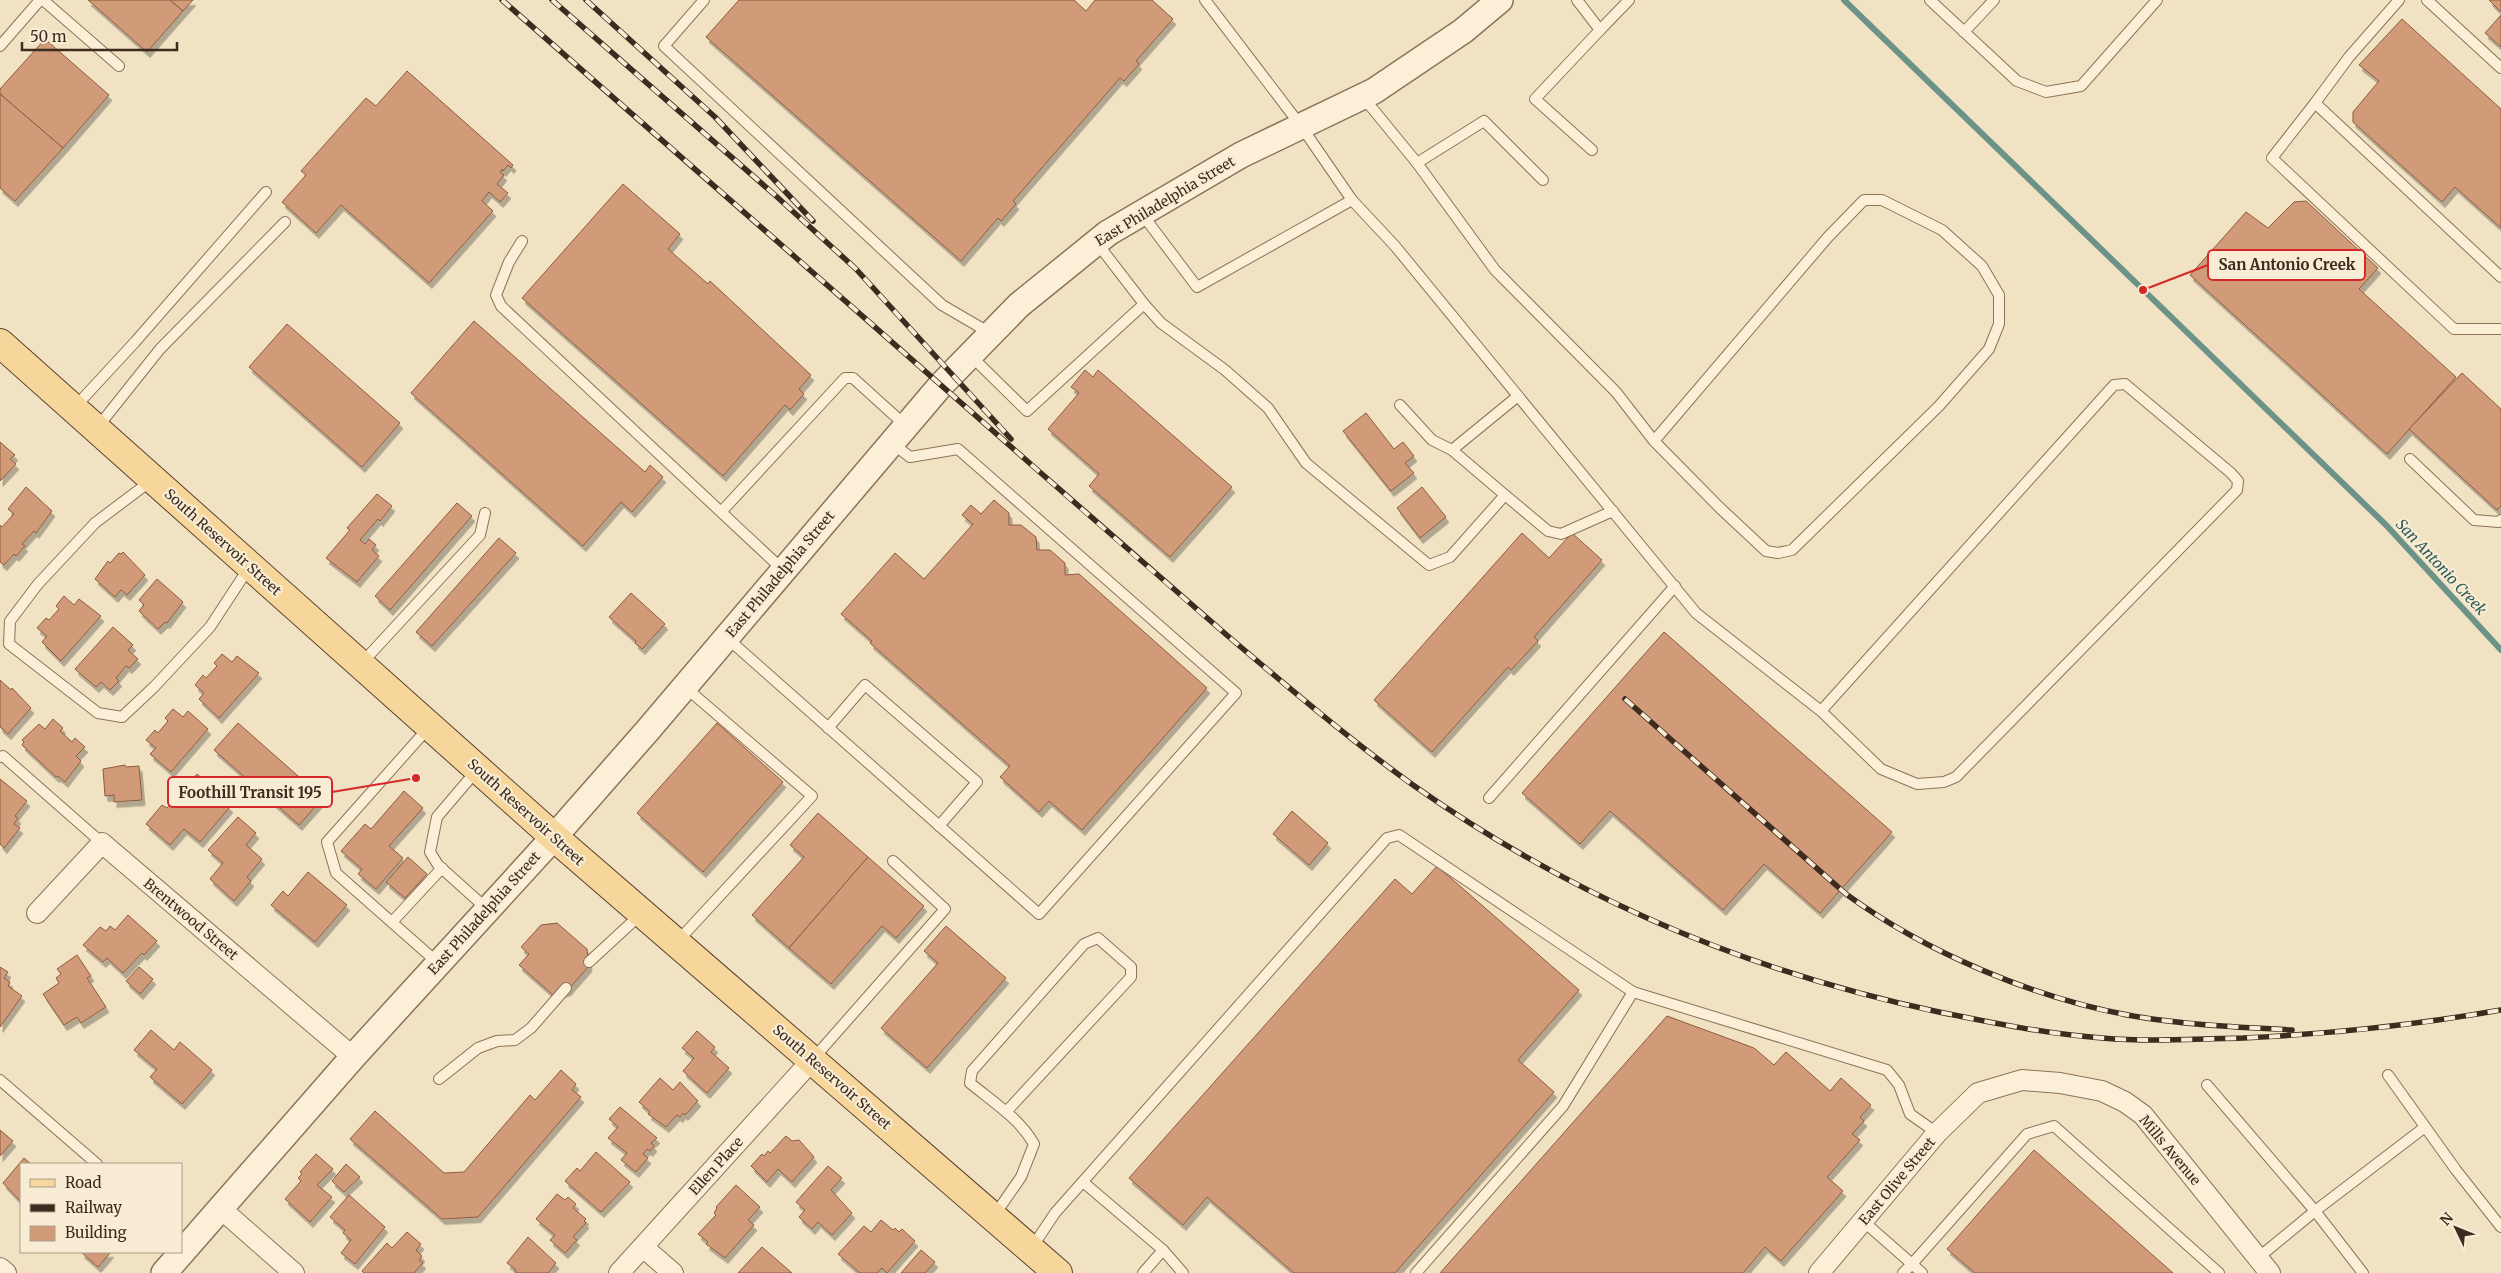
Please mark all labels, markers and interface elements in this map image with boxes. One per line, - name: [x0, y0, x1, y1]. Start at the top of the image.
- scale bar: [22, 20, 178, 52]
- text: 50 m: [30, 27, 67, 46]
- street label: East Philadelphia Street: [1092, 152, 1239, 250]
- callout: San Antonio Creek: [2208, 250, 2365, 280]
- text: San Antonio Creek: [2219, 255, 2356, 274]
- street label: South Reservoir Street: [161, 485, 286, 600]
- street label: East Philadelphia Street: [722, 507, 839, 641]
- water label: San Antonio Creek: [2392, 515, 2491, 619]
- street label: South Reservoir Street: [464, 755, 589, 870]
- callout: Foothill Transit 195: [168, 777, 332, 807]
- text: Foothill Transit 195: [178, 783, 322, 802]
- street label: East Philadelphia Street: [424, 847, 545, 978]
- street label: Brentwood Street: [140, 874, 242, 964]
- street label: South Reservoir Street: [769, 1021, 895, 1134]
- street label: Mills Avenue: [2135, 1111, 2205, 1189]
- street label: Ellen Place: [685, 1133, 747, 1199]
- street label: East Olive Street: [1855, 1133, 1939, 1229]
- legend: [20, 1163, 182, 1253]
- text: Road: [65, 1173, 101, 1192]
- text: Railway: [65, 1198, 122, 1217]
- north arrow: [2431, 1203, 2481, 1253]
- text: N: [2436, 1209, 2457, 1229]
- text: Building: [65, 1223, 127, 1242]

